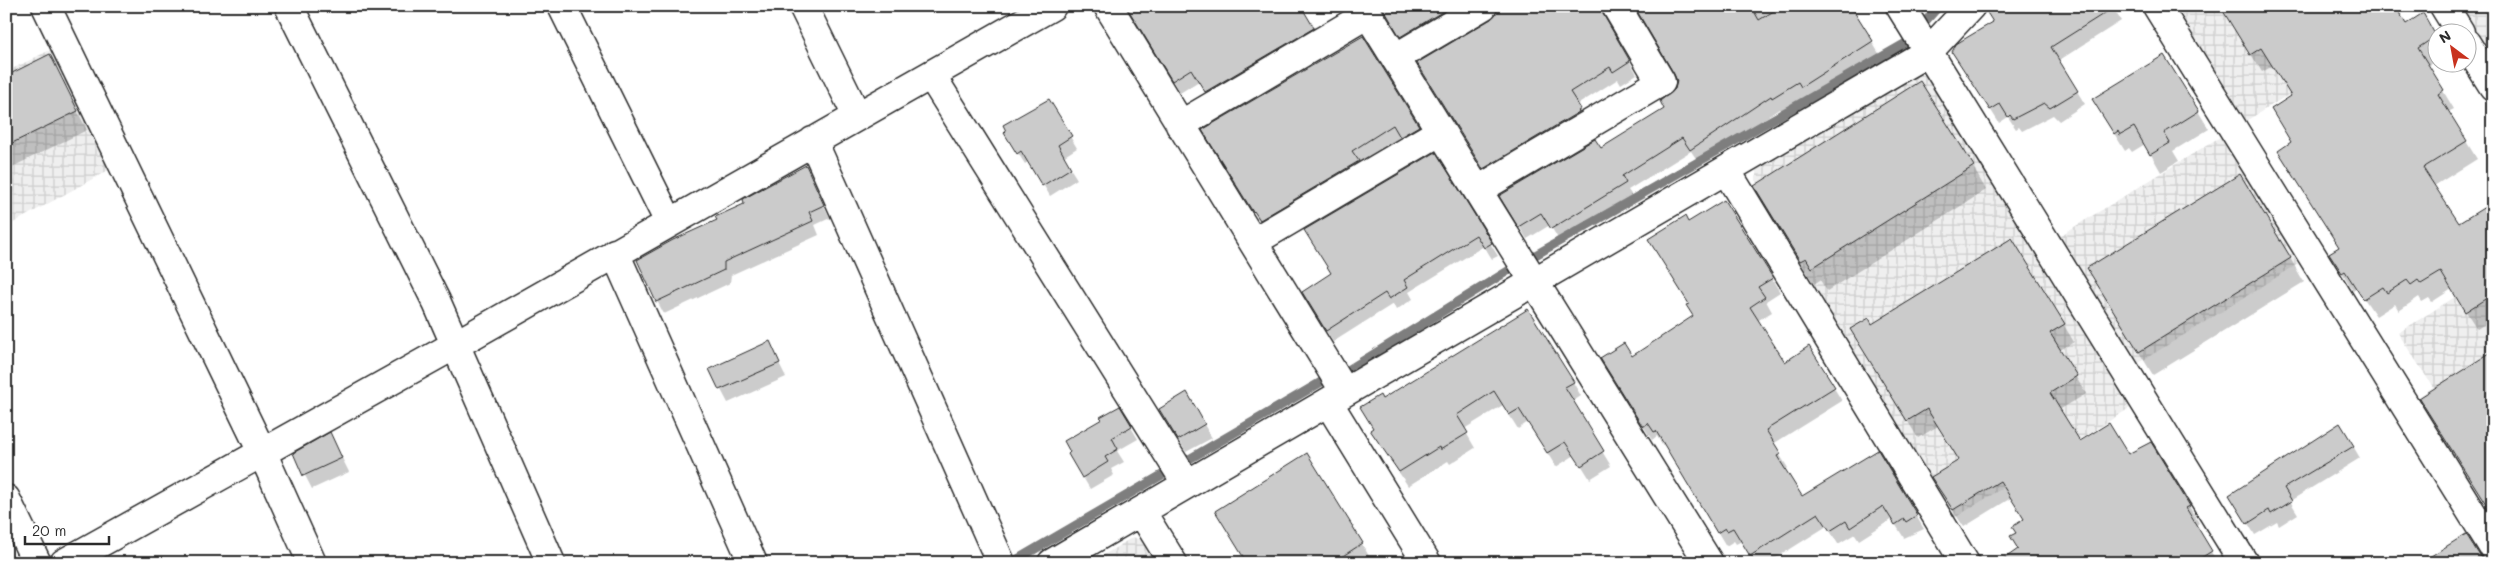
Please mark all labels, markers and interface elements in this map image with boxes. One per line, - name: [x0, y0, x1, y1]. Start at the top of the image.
- north arrow: [2426, 22, 2476, 72]
- text: N: [2435, 26, 2454, 47]
- scale bar: [25, 514, 109, 546]
- text: 20 m: [32, 520, 66, 540]

